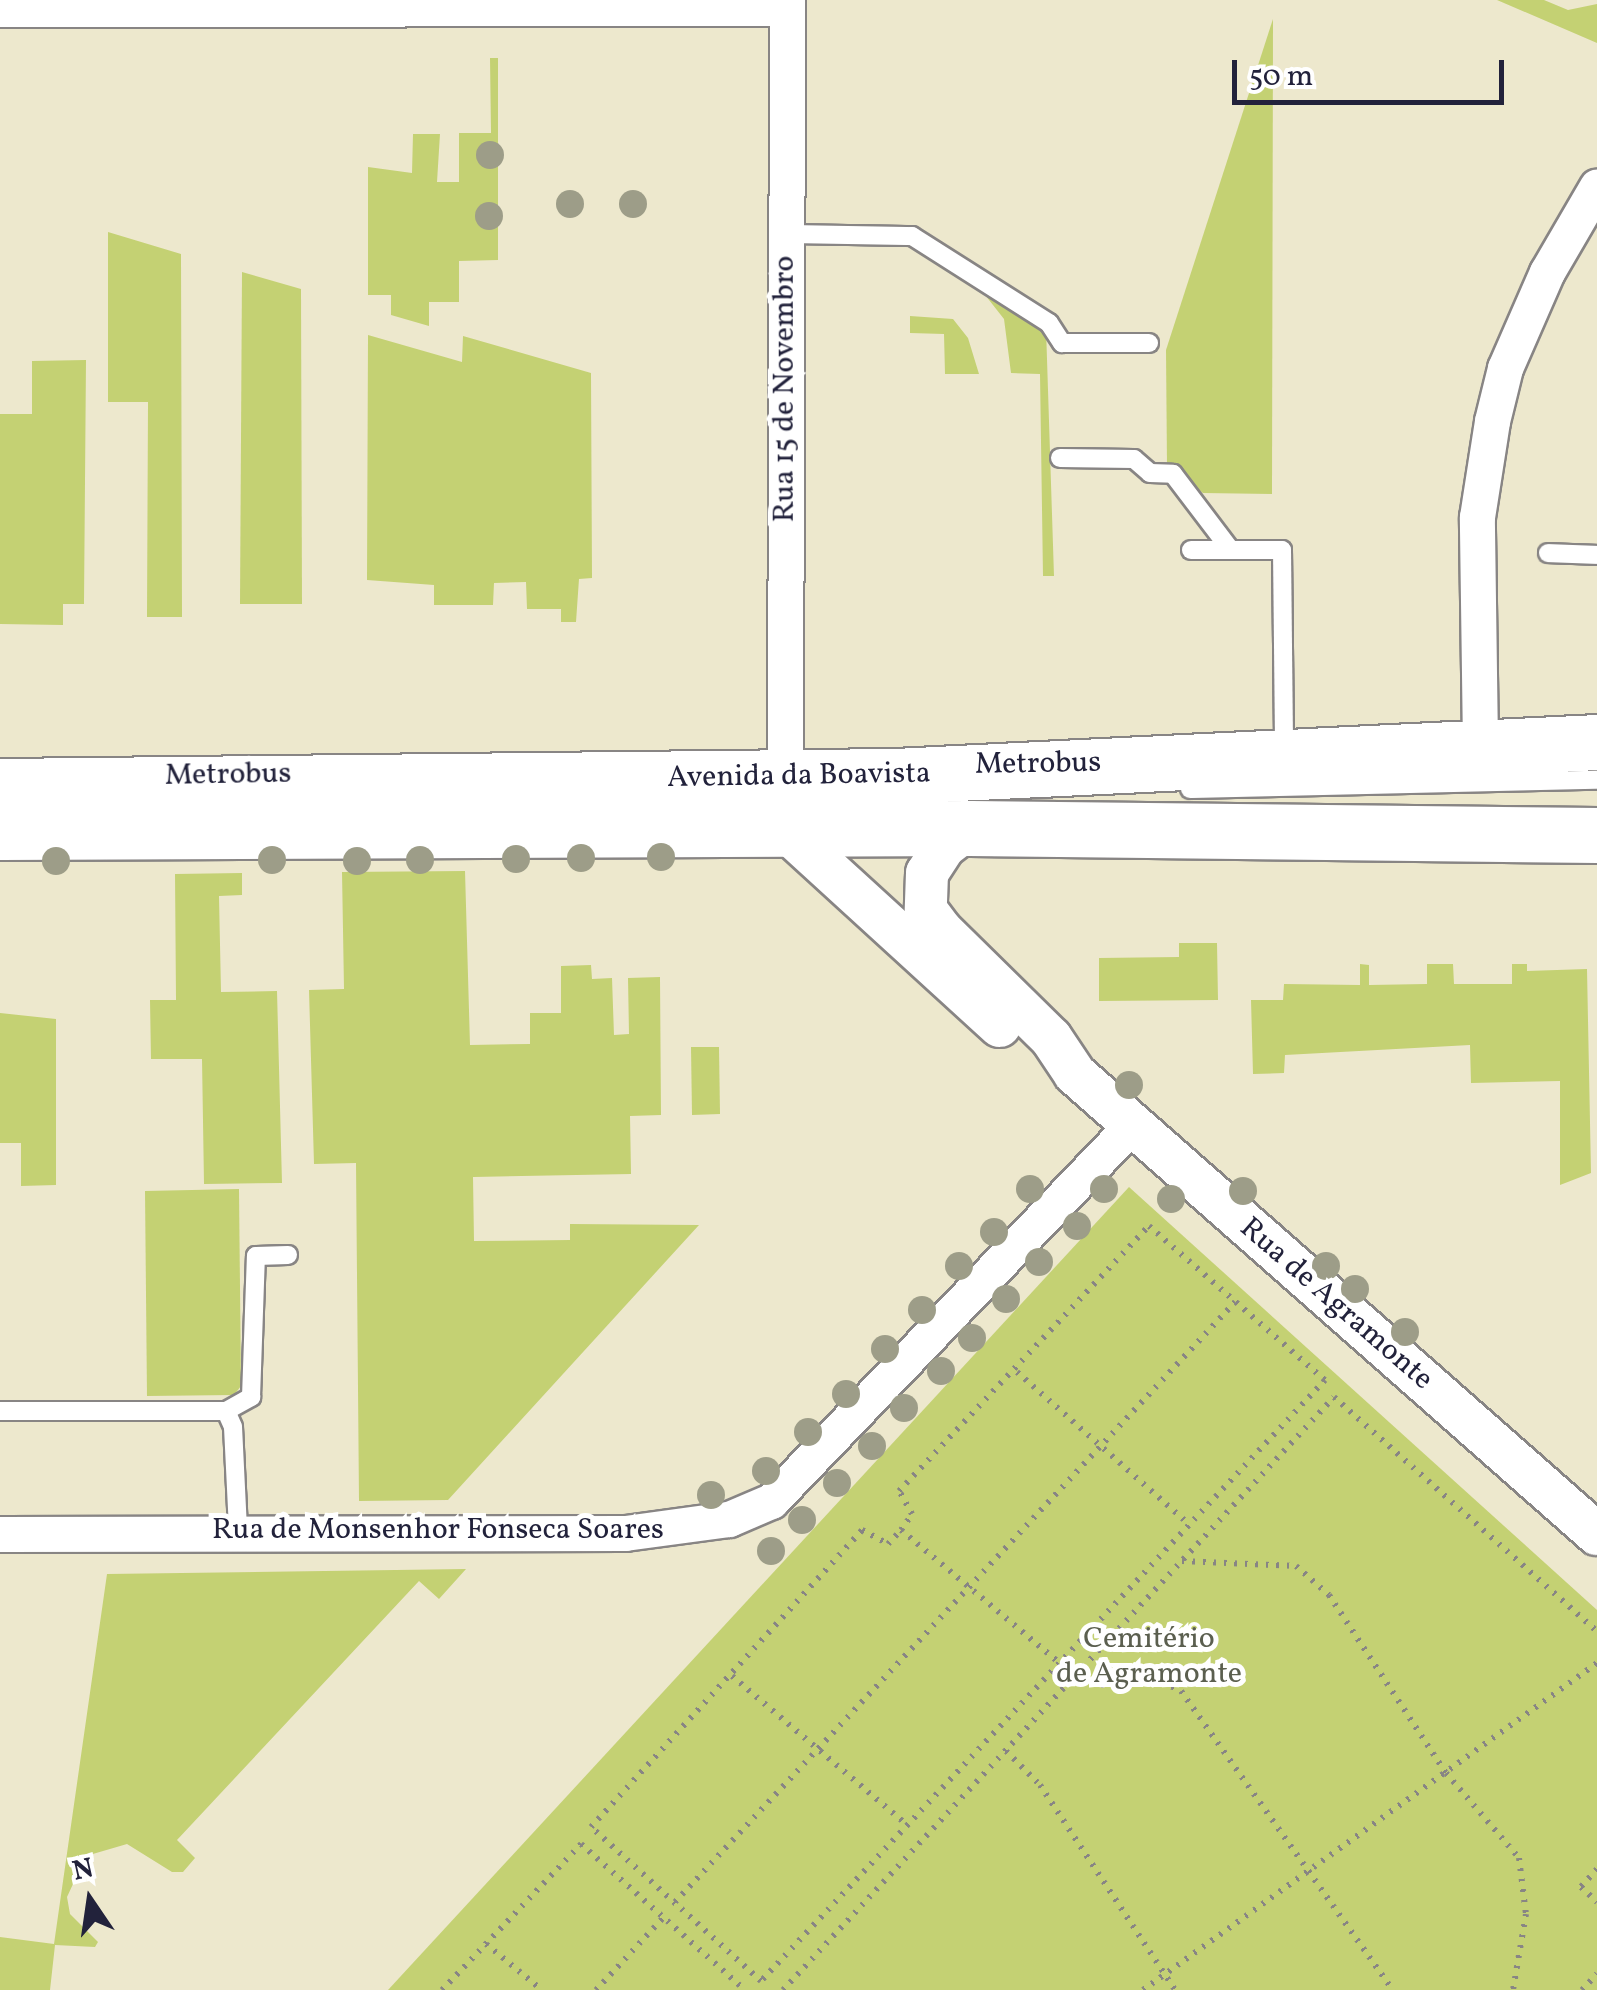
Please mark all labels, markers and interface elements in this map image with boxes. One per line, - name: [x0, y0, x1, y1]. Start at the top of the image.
- scale bar: [1237, 40, 1510, 102]
- text: 50 m: [1249, 56, 1313, 98]
- street label: Rua 15 de Novembro: [767, 256, 803, 522]
- street label: Metrobus: [974, 745, 1102, 783]
- street label: Metrobus: [164, 756, 292, 794]
- street label: Avenida da Boavista: [667, 756, 931, 796]
- street label: Rua de Agramonte: [1232, 1210, 1440, 1398]
- street label: Rua de Monsenhor Fonseca Soares: [212, 1512, 664, 1548]
- park label: Cemitério de Agramonte: [1056, 1621, 1242, 1692]
- text: N: [69, 1849, 97, 1892]
- north arrow: [40, 1850, 140, 1950]

